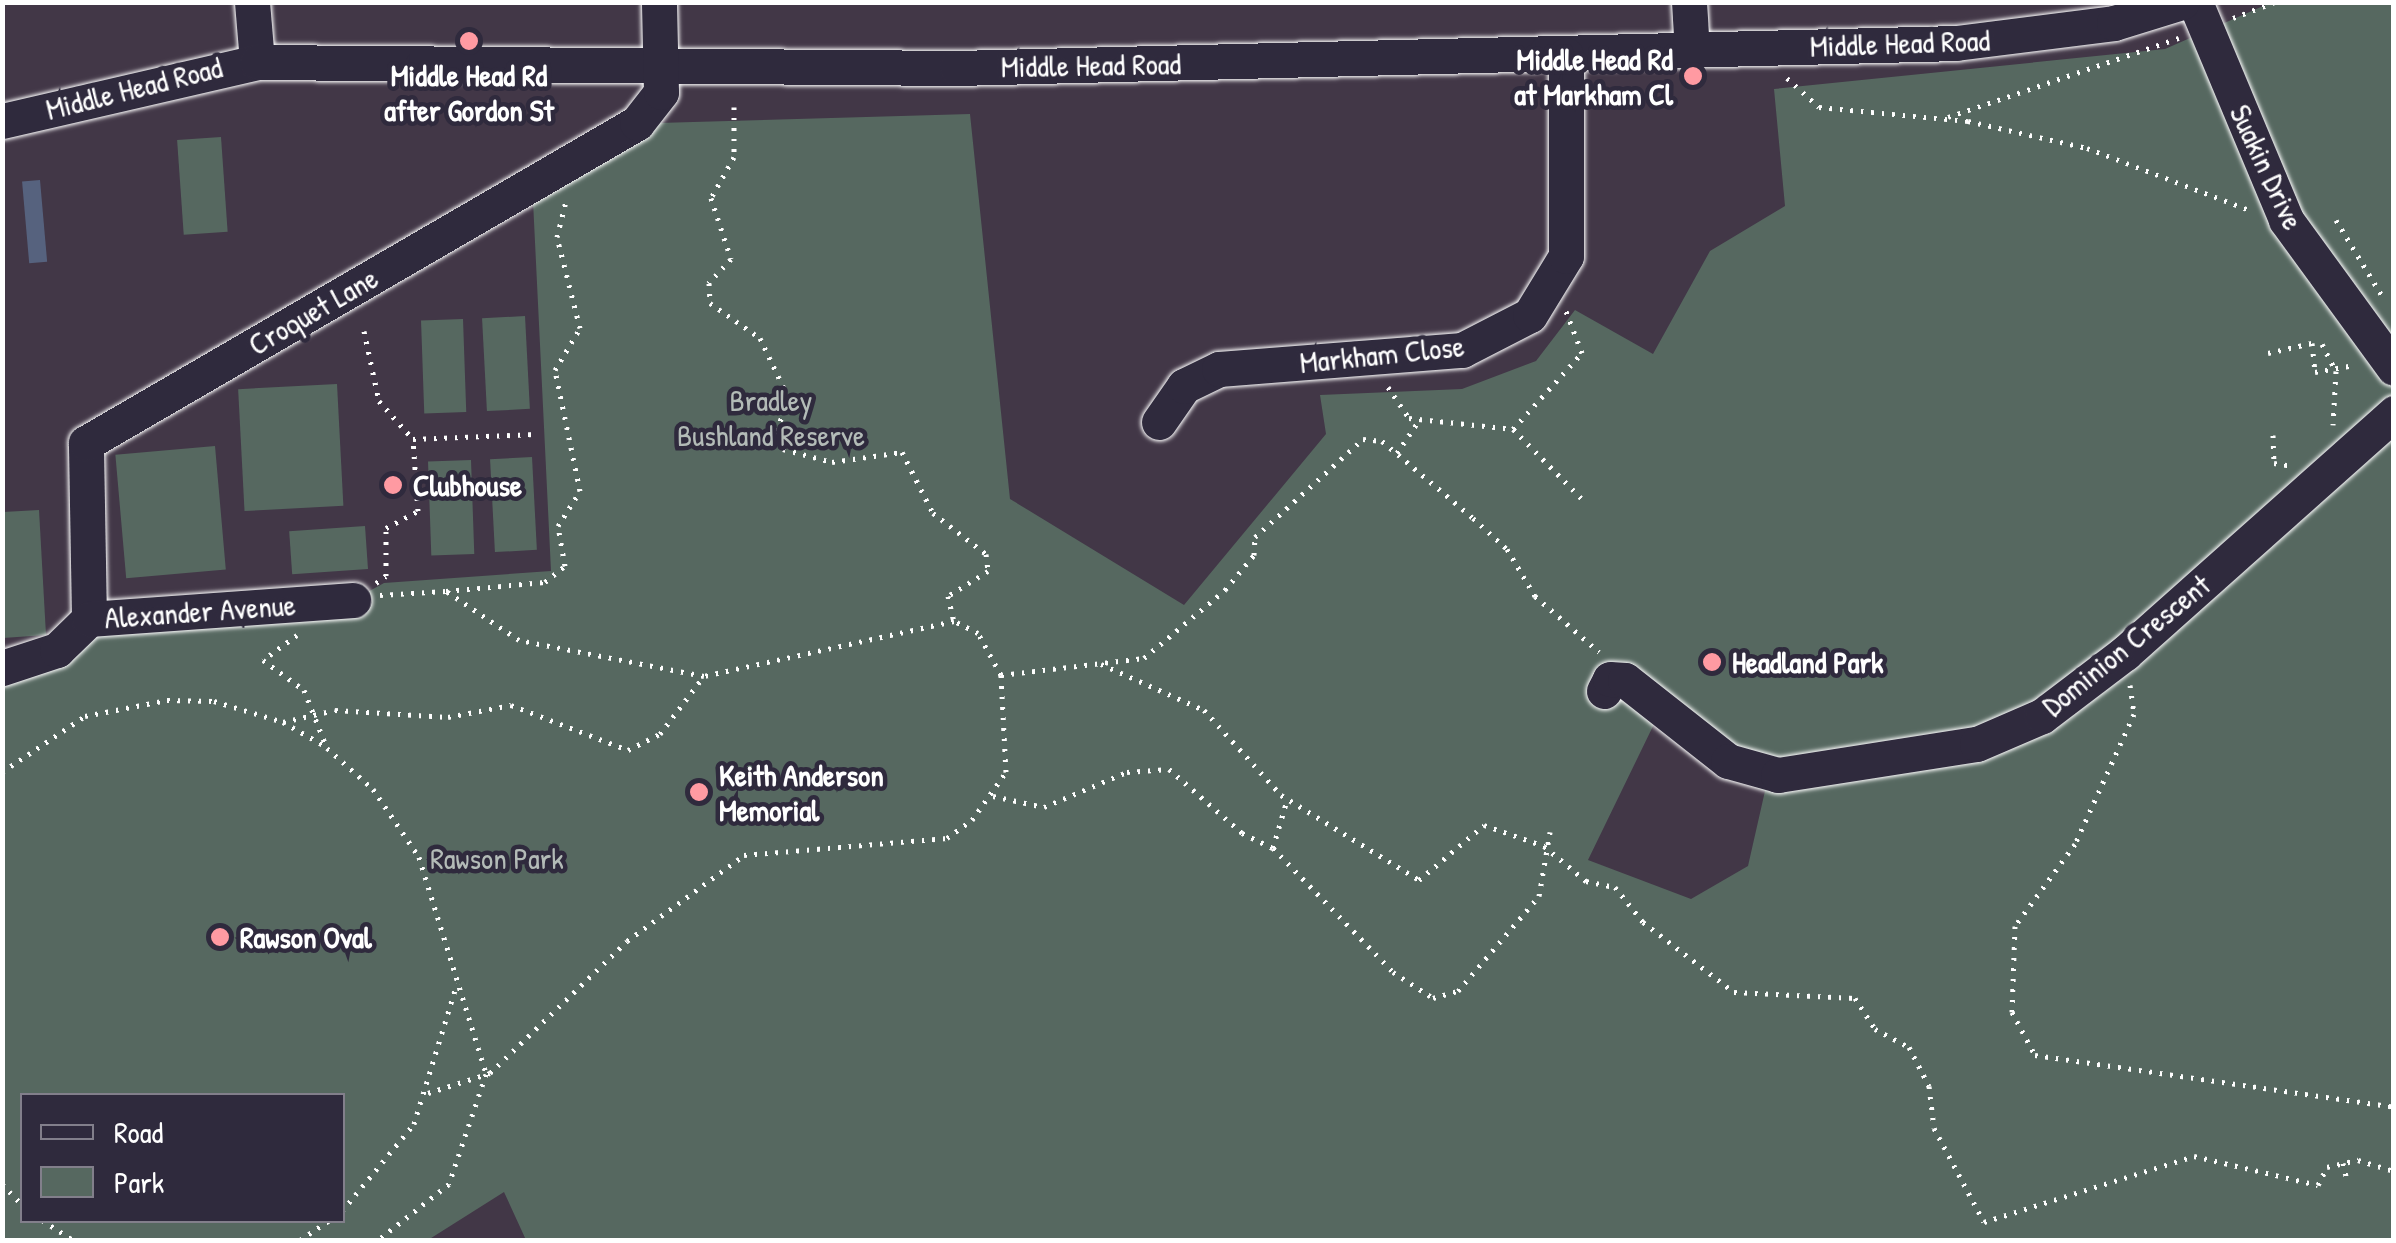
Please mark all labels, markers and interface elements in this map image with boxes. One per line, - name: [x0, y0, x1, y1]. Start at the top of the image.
- street label: Middle Head Road: [1809, 22, 1991, 64]
- marker: Middle Head Rd after Gordon St: [458, 30, 480, 52]
- place label: Middle Head Rd at Markham Cl: [1514, 41, 1673, 112]
- street label: Middle Head Road: [1001, 45, 1181, 85]
- street label: Middle Head Road: [42, 49, 226, 127]
- place label: Middle Head Rd after Gordon St: [384, 57, 554, 128]
- marker: Middle Head Rd at Markham Cl: [1682, 65, 1704, 87]
- street label: Suakin Drive: [2222, 99, 2312, 235]
- street label: Croquet Lane: [242, 260, 384, 362]
- street label: Markham Close: [1298, 327, 1466, 381]
- park label: Bradley Bushland Reserve: [677, 382, 865, 452]
- place label: Clubhouse: [413, 467, 522, 503]
- marker: Clubhouse: [382, 474, 404, 496]
- street label: Dominion Crescent: [2035, 566, 2217, 724]
- street label: Alexander Avenue: [103, 586, 297, 636]
- place label: Headland Park: [1732, 644, 1884, 680]
- marker: Headland Park: [1701, 651, 1723, 673]
- place label: Keith Anderson Memorial: [719, 757, 884, 828]
- marker: Keith Anderson Memorial: [688, 781, 710, 803]
- park label: Rawson Park: [430, 840, 564, 876]
- place label: Rawson Oval: [240, 919, 372, 955]
- marker: Rawson Oval: [209, 926, 231, 948]
- legend: [20, 1093, 345, 1223]
- text: Road: [114, 1112, 163, 1152]
- text: Park: [114, 1162, 164, 1202]

